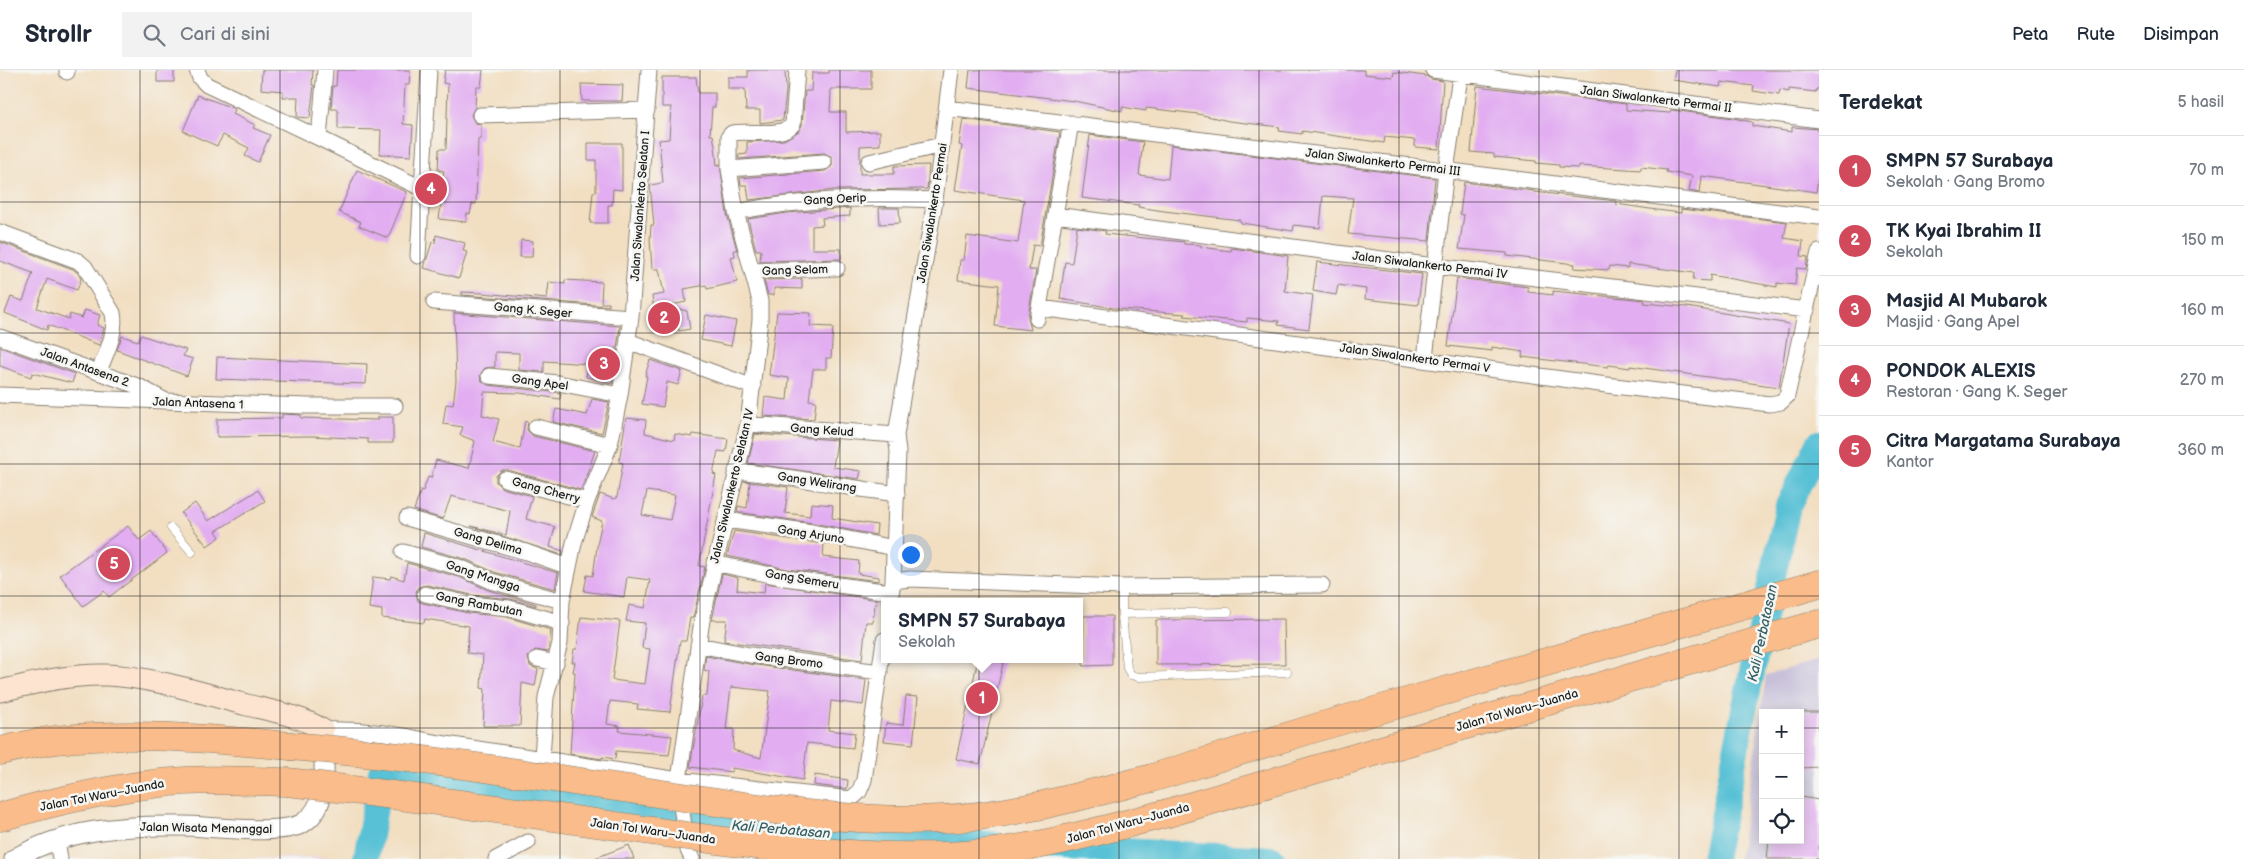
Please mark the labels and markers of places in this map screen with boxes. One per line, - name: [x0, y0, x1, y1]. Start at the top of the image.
- pin: 4: [415, 170, 447, 208]
- pin: 2: [648, 299, 680, 337]
- pin: 3: [588, 345, 620, 383]
- pin: 5: [98, 545, 130, 583]
- pin: 1: [966, 679, 998, 717]

